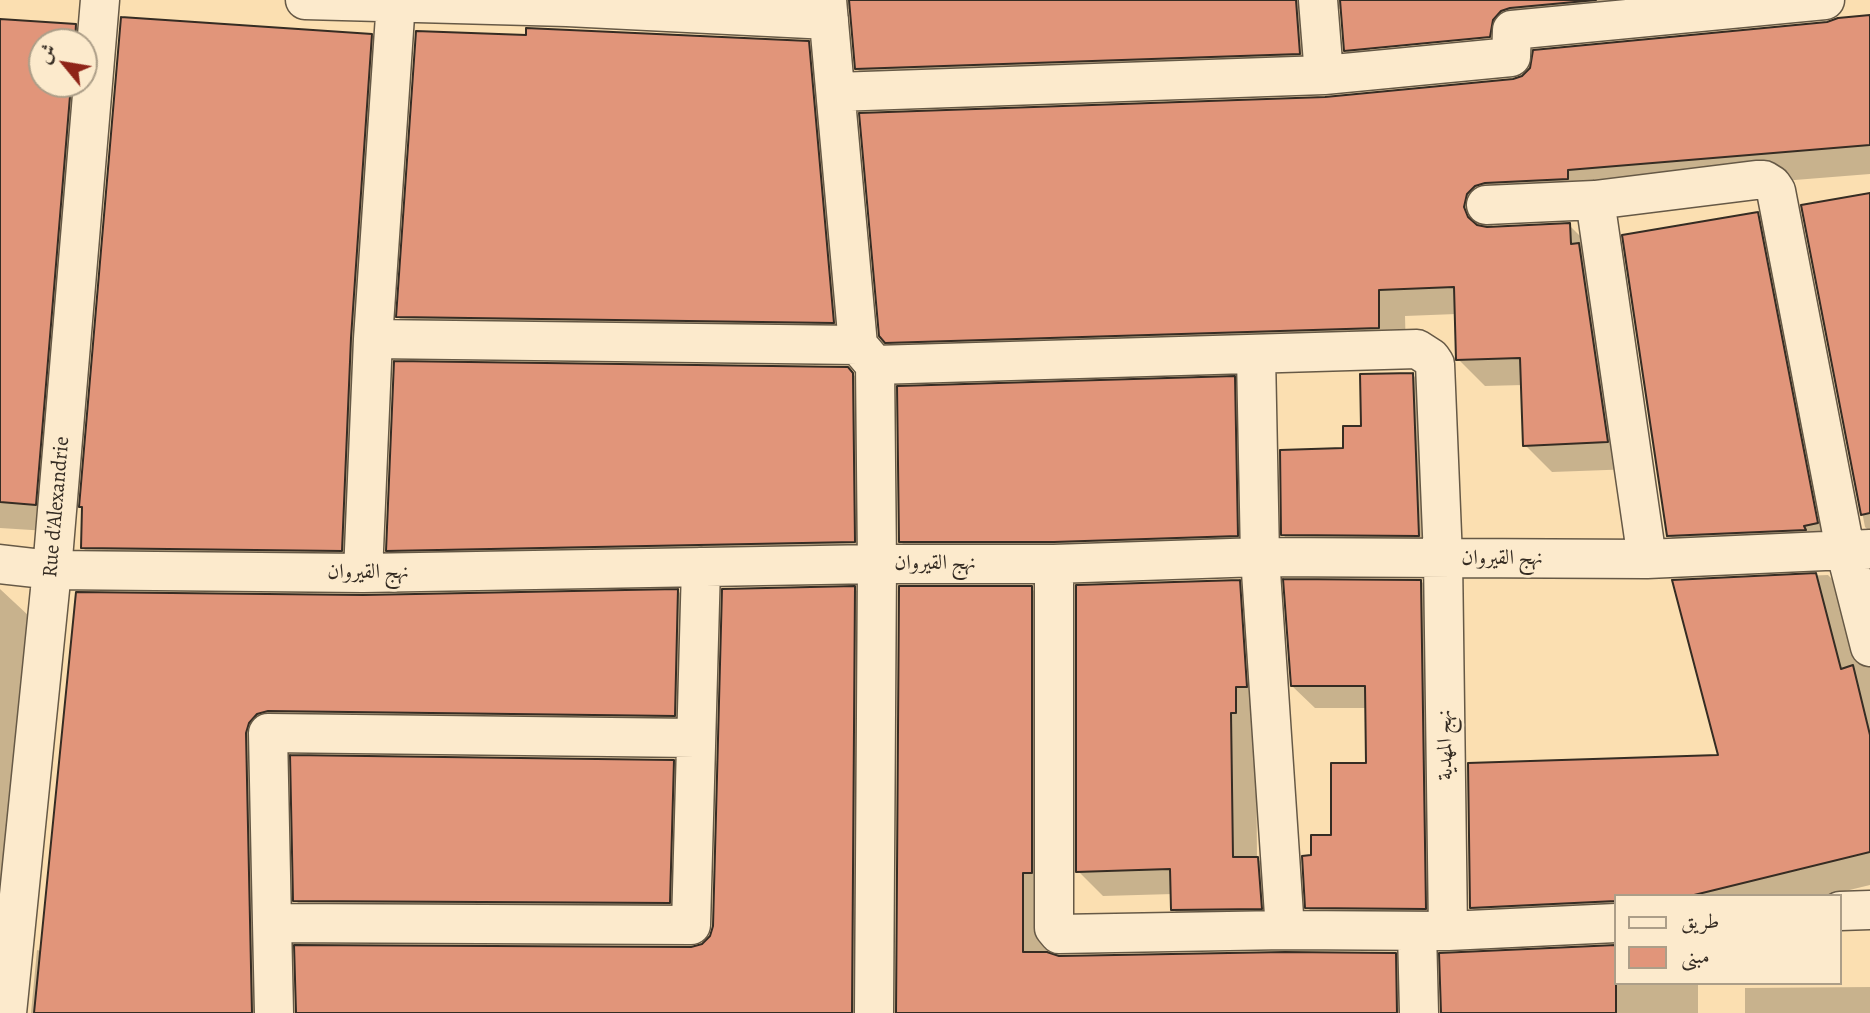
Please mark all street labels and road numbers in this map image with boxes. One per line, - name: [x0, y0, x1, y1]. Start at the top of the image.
- street label: Rue d'Alexandrie: [38, 435, 76, 579]
- street label: نهج القيروان: [1461, 546, 1543, 572]
- street label: نهج القيروان: [894, 551, 976, 577]
- street label: نهج القيروان: [327, 560, 409, 586]
- street label: نهج المهدية: [1433, 709, 1459, 781]

